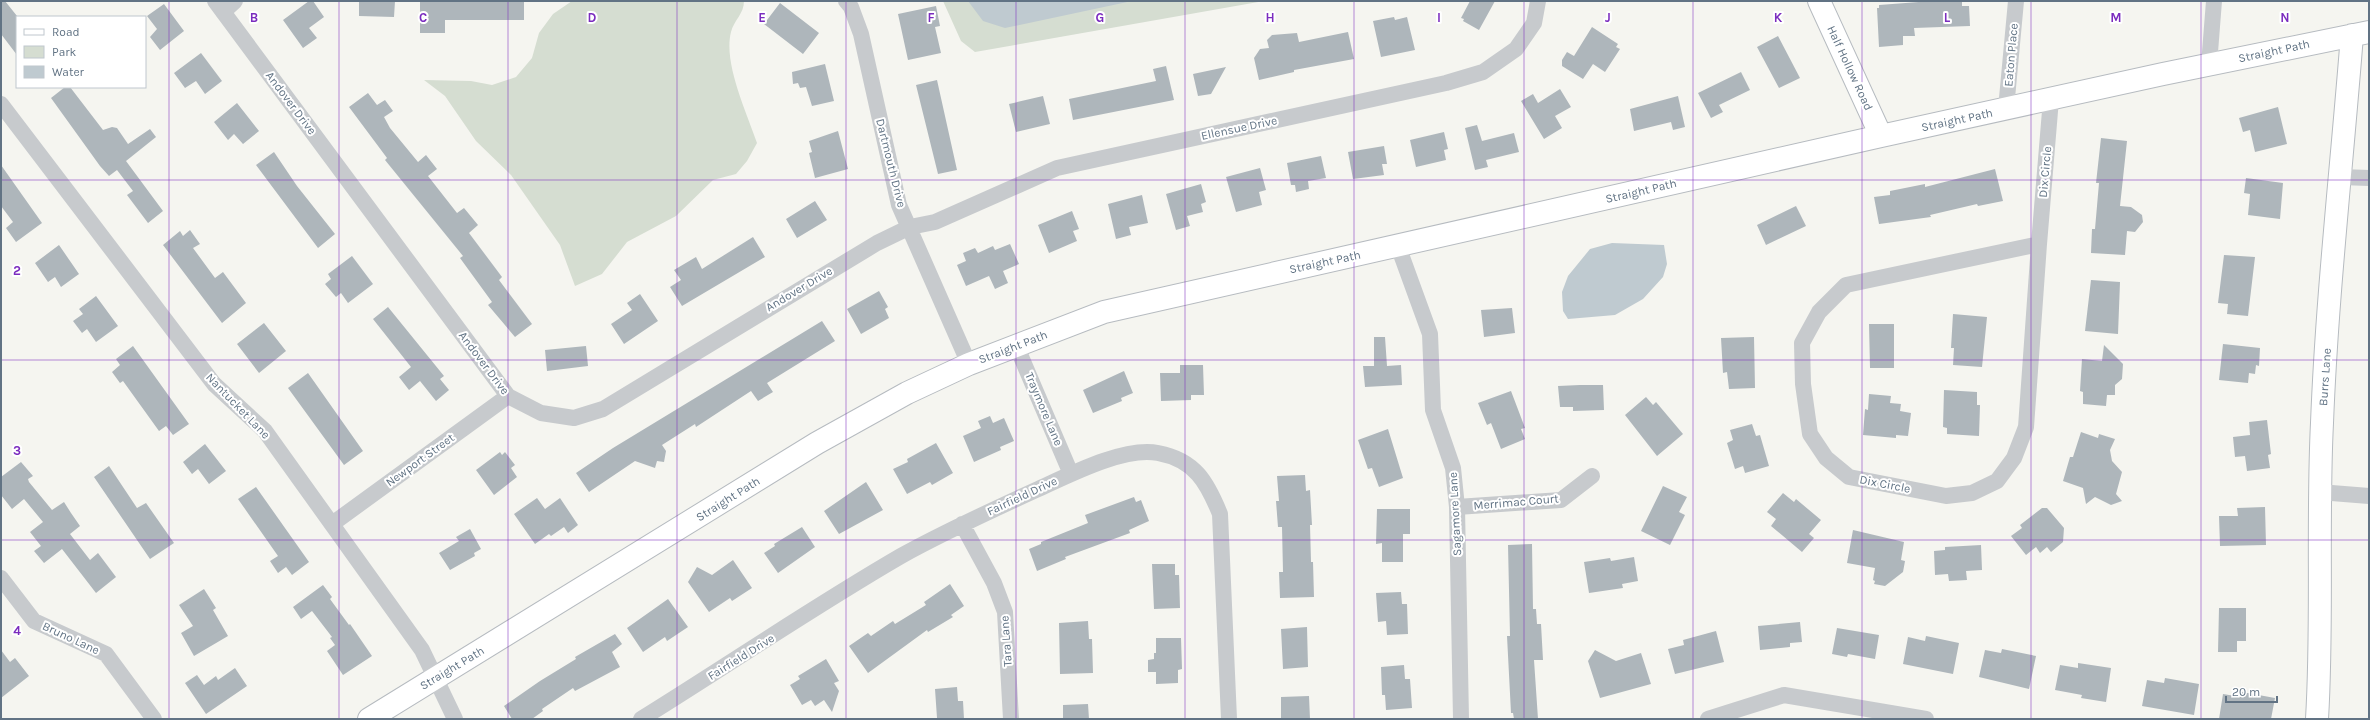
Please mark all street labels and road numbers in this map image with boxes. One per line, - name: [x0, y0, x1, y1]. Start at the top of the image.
- street label: Half Hollow Road: [1824, 23, 1876, 113]
- street label: Eaton Place: [2001, 23, 2021, 87]
- street label: Straight Path: [2237, 37, 2311, 65]
- street label: Andover Drive: [263, 69, 319, 137]
- street label: Straight Path: [1920, 106, 1994, 134]
- street label: Ellensue Drive: [1200, 113, 1278, 143]
- street label: Dartmouth Drive: [873, 117, 909, 209]
- street label: Dix Circle: [2036, 146, 2054, 198]
- street label: Straight Path: [1604, 176, 1678, 206]
- street label: Straight Path: [1288, 248, 1362, 276]
- street label: Andover Drive: [763, 264, 835, 314]
- street label: Straight Path: [977, 327, 1049, 367]
- street label: Andover Drive: [456, 329, 512, 397]
- street label: Burrs Lane: [2316, 347, 2334, 407]
- street label: Nantucket Lane: [203, 370, 273, 442]
- street label: Traymore Lane: [1022, 370, 1066, 448]
- street label: Newport Street: [383, 430, 457, 490]
- street label: Sagamore Lane: [1446, 472, 1464, 556]
- street label: Dix Circle: [1858, 472, 1912, 496]
- street label: Straight Path: [693, 474, 763, 524]
- street label: Fairfield Drive: [985, 474, 1059, 518]
- street label: Merrimac Court: [1473, 491, 1560, 513]
- street label: Tara Lane: [997, 615, 1015, 667]
- street label: Bruno Lane: [40, 619, 102, 657]
- street label: Fairfield Drive: [705, 631, 777, 683]
- street label: Straight Path: [417, 643, 487, 693]

